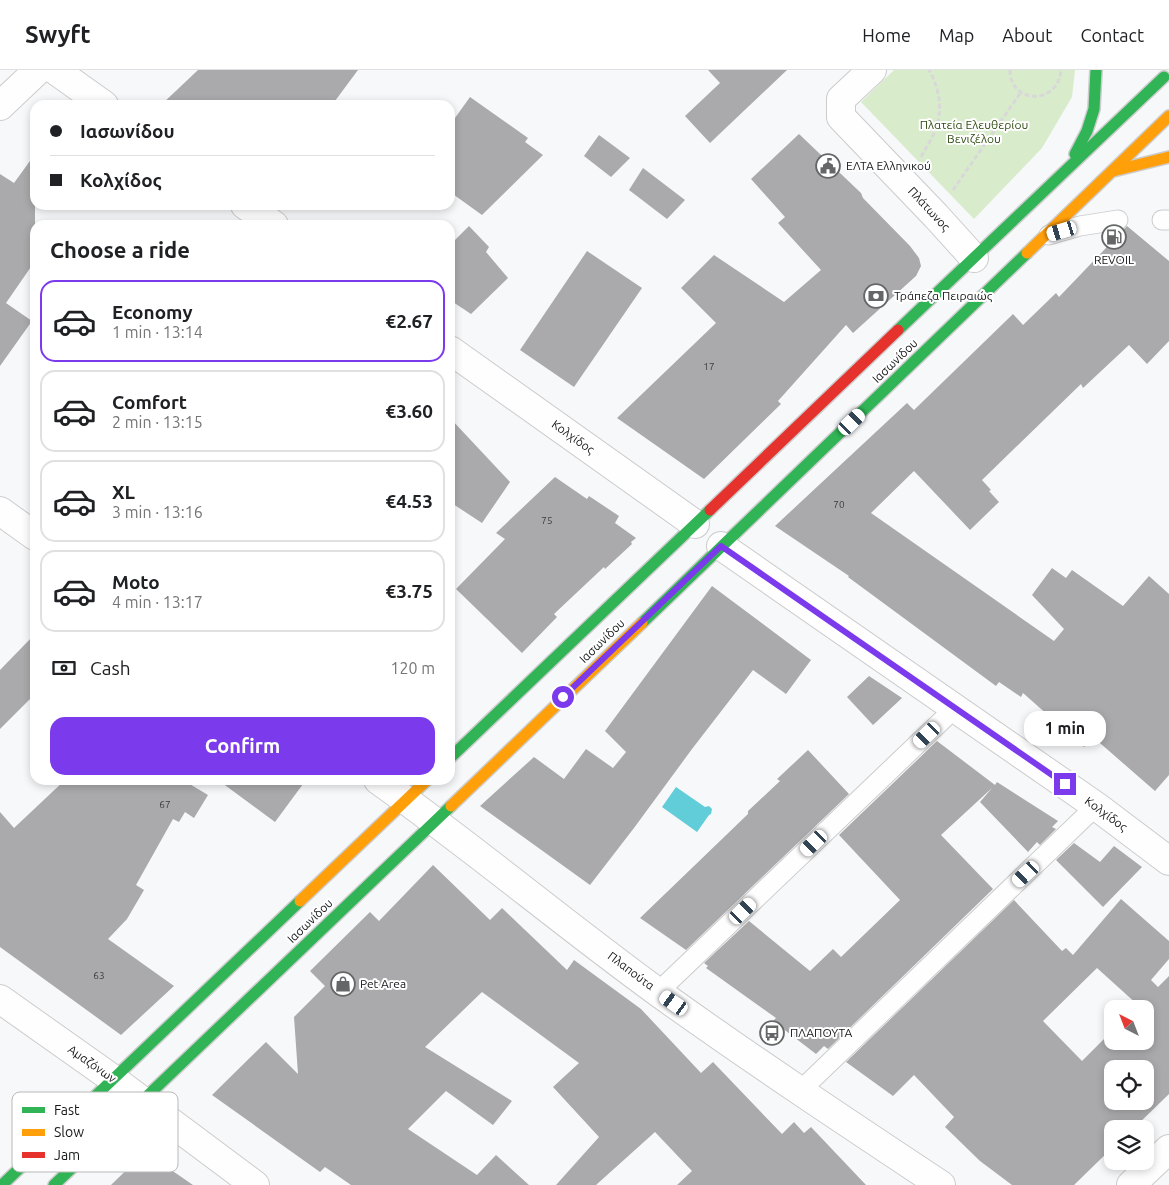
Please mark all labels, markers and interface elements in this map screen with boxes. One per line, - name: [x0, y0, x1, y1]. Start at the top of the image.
- text: Swyft: [25, 21, 91, 48]
- text: Home: [862, 25, 911, 45]
- text: Map: [939, 25, 974, 45]
- text: About: [1002, 25, 1052, 45]
- text: Contact: [1080, 25, 1144, 45]
- park label: Πλατεία Ελευθερίου Βενιζέλου: [920, 118, 1028, 145]
- text: Ιασωνίδου: [80, 120, 175, 142]
- public building icon: ΕΛΤΑ Ελληνικού: [815, 153, 841, 179]
- place label: ΕΛΤΑ Ελληνικού: [846, 159, 931, 172]
- text: Κολχίδος: [80, 169, 162, 191]
- street label: Πλάτωνος: [905, 184, 953, 234]
- car: [1045, 219, 1078, 243]
- fuel station icon: REVOIL: [1101, 224, 1127, 250]
- text: Choose a ride: [50, 237, 190, 262]
- place label: REVOIL: [1094, 253, 1134, 266]
- bank icon: Τράπεζα Πειραιώς: [863, 283, 889, 309]
- place label: Τράπεζα Πειραιώς: [894, 289, 993, 303]
- icon: car: [52, 299, 97, 344]
- text: Economy: [112, 301, 193, 323]
- text: €2.67: [385, 310, 433, 332]
- text: 1 min · 13:14: [112, 323, 203, 341]
- street label: Ιασωνίδου: [869, 336, 920, 385]
- house number: 17: [703, 361, 715, 372]
- icon: car: [52, 389, 97, 434]
- text: Comfort: [112, 391, 187, 413]
- text: €3.60: [385, 400, 433, 422]
- car: [835, 406, 868, 438]
- text: 2 min · 13:15: [112, 413, 203, 431]
- street label: Κολχίδος: [549, 417, 598, 457]
- icon: car: [52, 479, 97, 524]
- text: XL: [112, 481, 135, 503]
- text: €4.53: [385, 490, 433, 512]
- house number: 70: [833, 499, 845, 510]
- text: 3 min · 13:16: [112, 503, 203, 521]
- house number: 75: [541, 515, 553, 526]
- icon: car: [52, 569, 97, 614]
- text: Moto: [112, 571, 160, 593]
- text: €3.75: [385, 580, 433, 602]
- text: 4 min · 13:17: [112, 593, 203, 611]
- street label: Ιασωνίδου: [576, 616, 627, 665]
- icon: cash: [50, 654, 78, 682]
- text: Cash: [90, 657, 131, 679]
- text: 120 m: [390, 659, 435, 677]
- route start: [552, 686, 574, 708]
- callout: 1 min: [1024, 712, 1106, 746]
- button: Confirm: [50, 717, 435, 775]
- car: [910, 719, 943, 751]
- text: 1 min: [1045, 719, 1085, 737]
- route end: [1054, 773, 1076, 795]
- street label: Κολχίδος: [1082, 794, 1130, 834]
- house number: 67: [159, 799, 171, 810]
- car: [797, 827, 830, 859]
- car: [1009, 858, 1042, 890]
- car: [726, 895, 759, 927]
- street label: Ιασωνίδου: [284, 896, 335, 945]
- street label: Πλαπούτα: [606, 949, 657, 992]
- house number: 63: [93, 970, 105, 981]
- shop icon: Pet Area: [330, 971, 356, 997]
- place label: Pet Area: [360, 977, 406, 990]
- car: [657, 988, 690, 1018]
- north arrow: [1104, 1000, 1154, 1050]
- map controls: [1104, 1000, 1154, 1170]
- bus stop icon: ΠΛΑΠΟΥΤΑ: [759, 1020, 785, 1046]
- place label: ΠΛΑΠΟΥΤΑ: [790, 1026, 853, 1039]
- street label: Αμαζόνων: [66, 1042, 119, 1085]
- button: locate: [1104, 1060, 1154, 1110]
- legend: [12, 1092, 178, 1172]
- text: Fast: [54, 1102, 80, 1118]
- button: layers: [1104, 1120, 1154, 1170]
- text: Slow: [54, 1124, 84, 1140]
- text: Jam: [54, 1147, 80, 1163]

